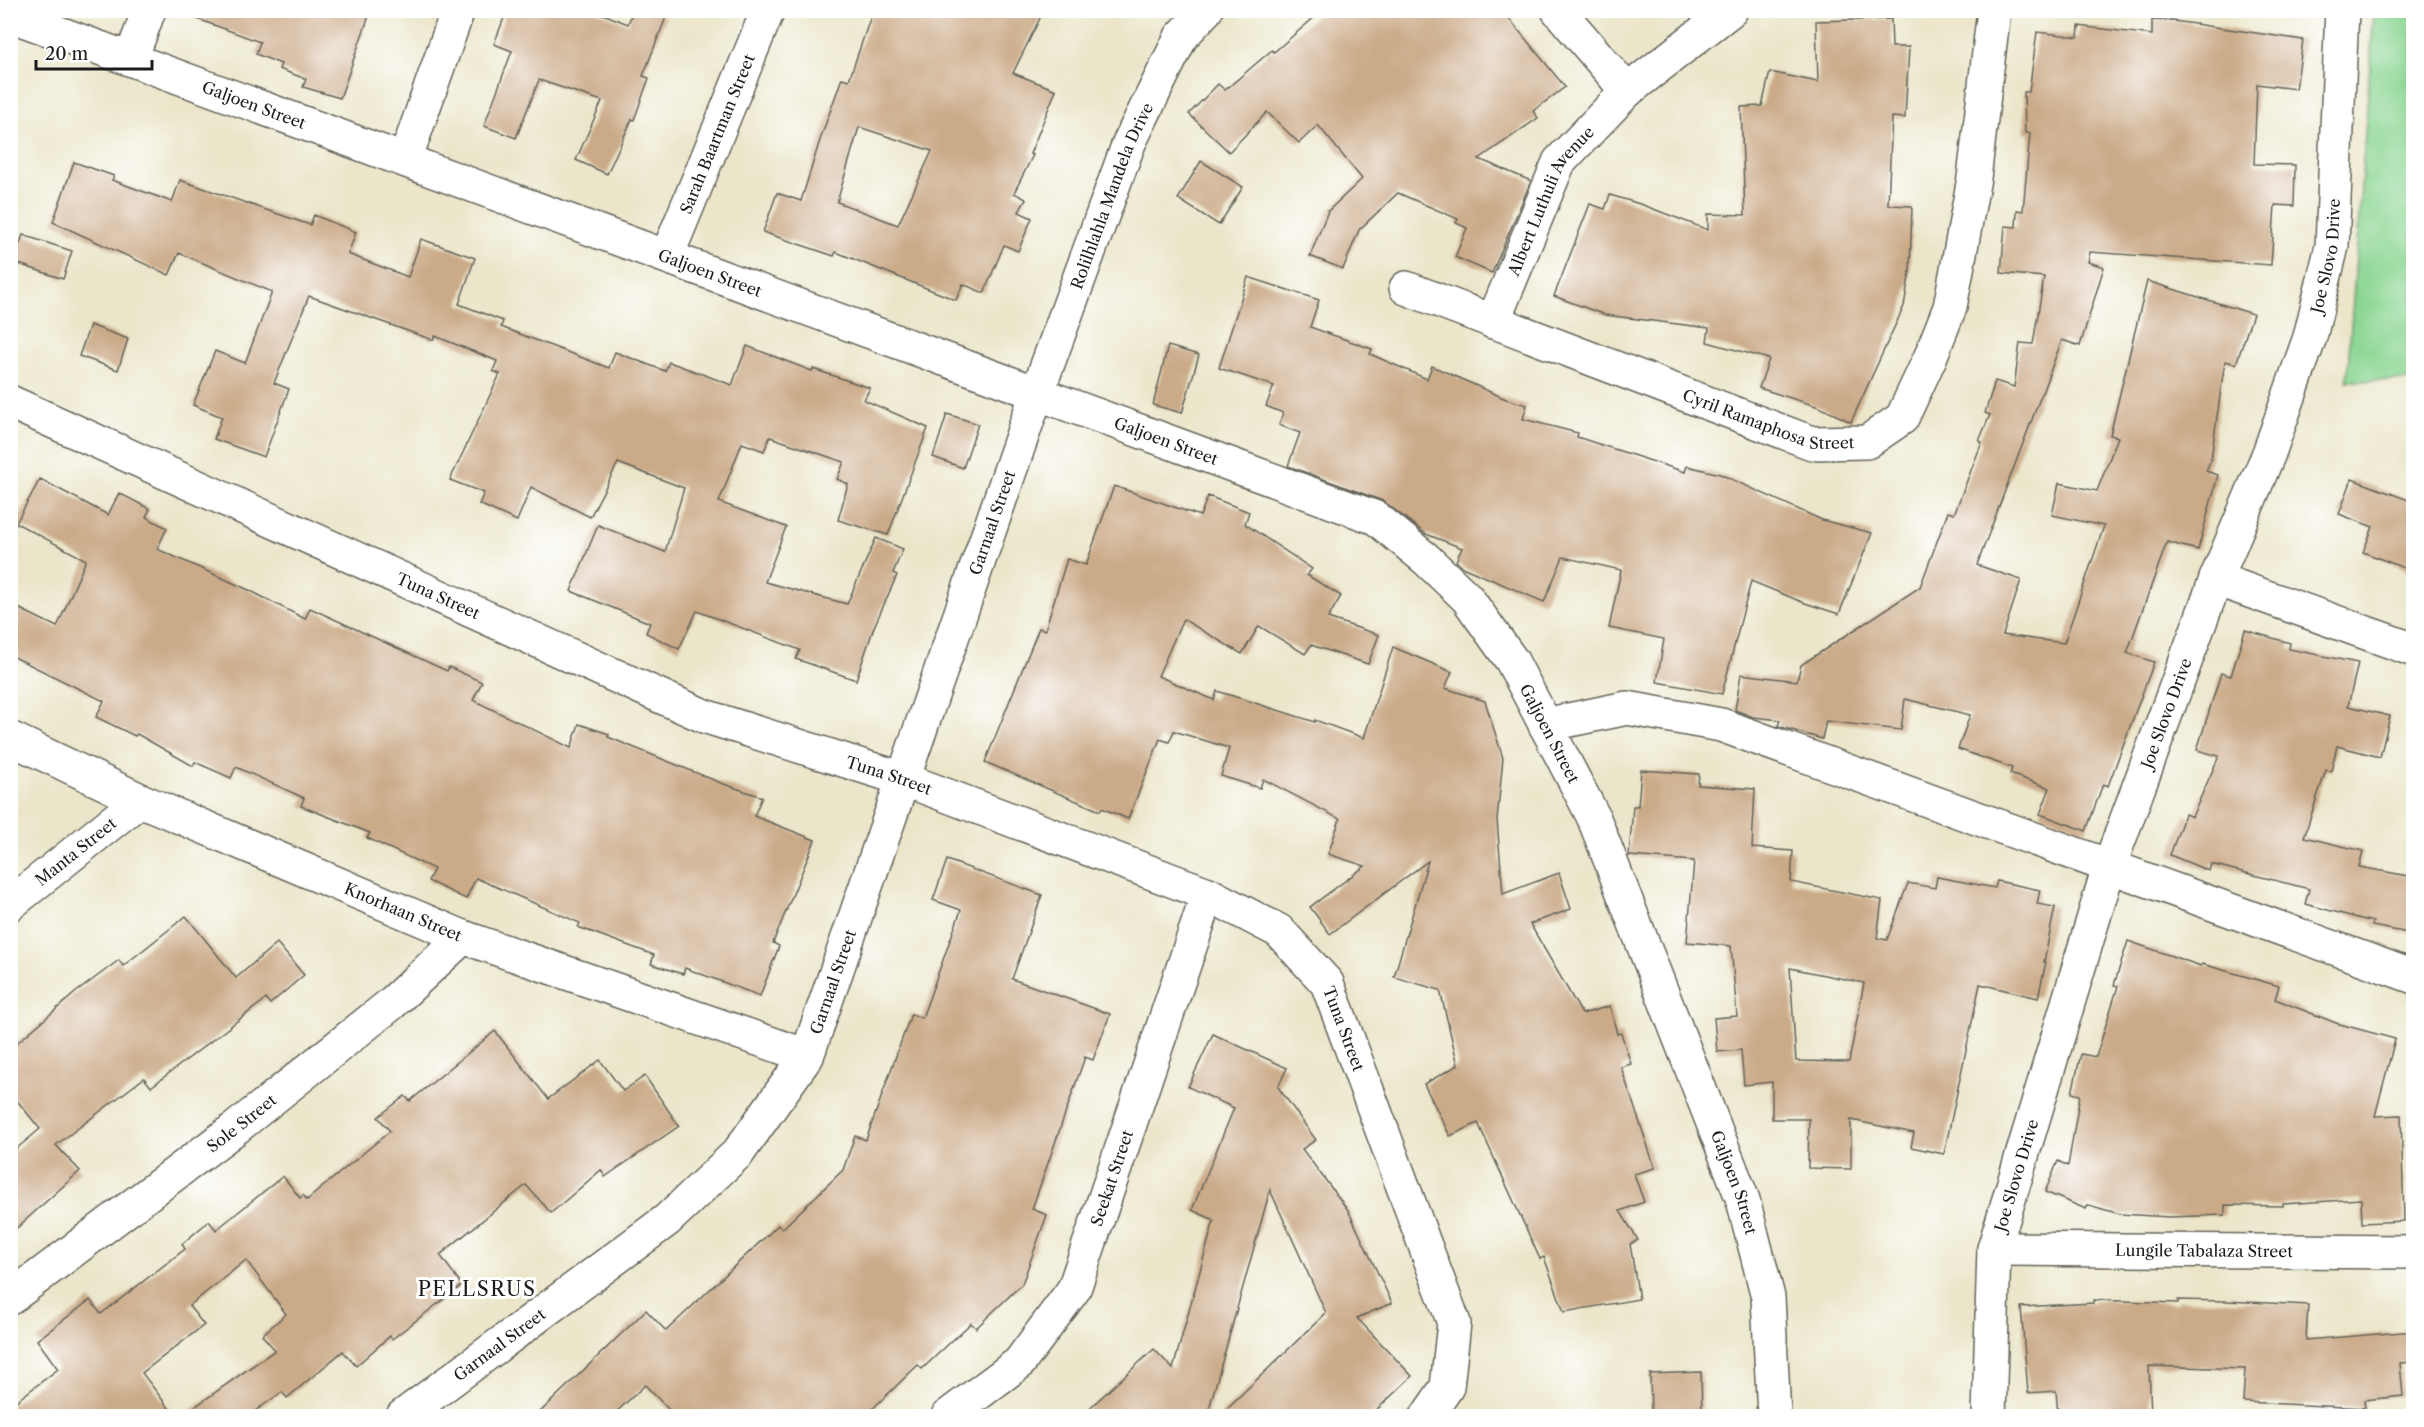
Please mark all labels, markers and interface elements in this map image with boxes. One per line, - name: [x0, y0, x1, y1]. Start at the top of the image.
- scale bar: [36, 33, 152, 71]
- text: 20 m: [45, 43, 89, 65]
- street label: Sarah Baartman Street: [675, 51, 759, 217]
- street label: Galjoen Street: [199, 77, 309, 133]
- street label: Rolilhlahla Mandela Drive: [1066, 99, 1157, 292]
- street label: Albert Luthuli Avenue: [1503, 122, 1598, 280]
- street label: Joe Slovo Drive: [2305, 198, 2344, 318]
- street label: Galjoen Street: [655, 245, 765, 301]
- street label: Cyril Ramaphosa Street: [1680, 385, 1855, 453]
- street label: Galjoen Street: [1111, 412, 1221, 469]
- street label: Garnaal Street: [965, 467, 1020, 578]
- street label: Tuna Street: [393, 568, 483, 623]
- street label: Joe Slovo Drive: [2135, 655, 2196, 774]
- street label: Galjoen Street: [1516, 680, 1584, 787]
- street label: Tuna Street: [844, 752, 935, 799]
- street label: Manta Street: [31, 813, 120, 890]
- street label: Knorhaan Street: [342, 878, 465, 946]
- street label: Garnaal Street: [805, 927, 860, 1037]
- street label: Tuna Street: [1319, 983, 1369, 1074]
- street label: Sole Street: [203, 1090, 280, 1156]
- street label: Joe Slovo Drive: [1989, 1117, 2043, 1237]
- street label: Seekat Street: [1086, 1127, 1137, 1229]
- street label: Galjoen Street: [1707, 1127, 1762, 1237]
- street label: Lungile Tabalaza Street: [2115, 1240, 2293, 1261]
- district label: PELLSRUS: [418, 1277, 536, 1301]
- street label: Garnaal Street: [449, 1304, 550, 1385]

